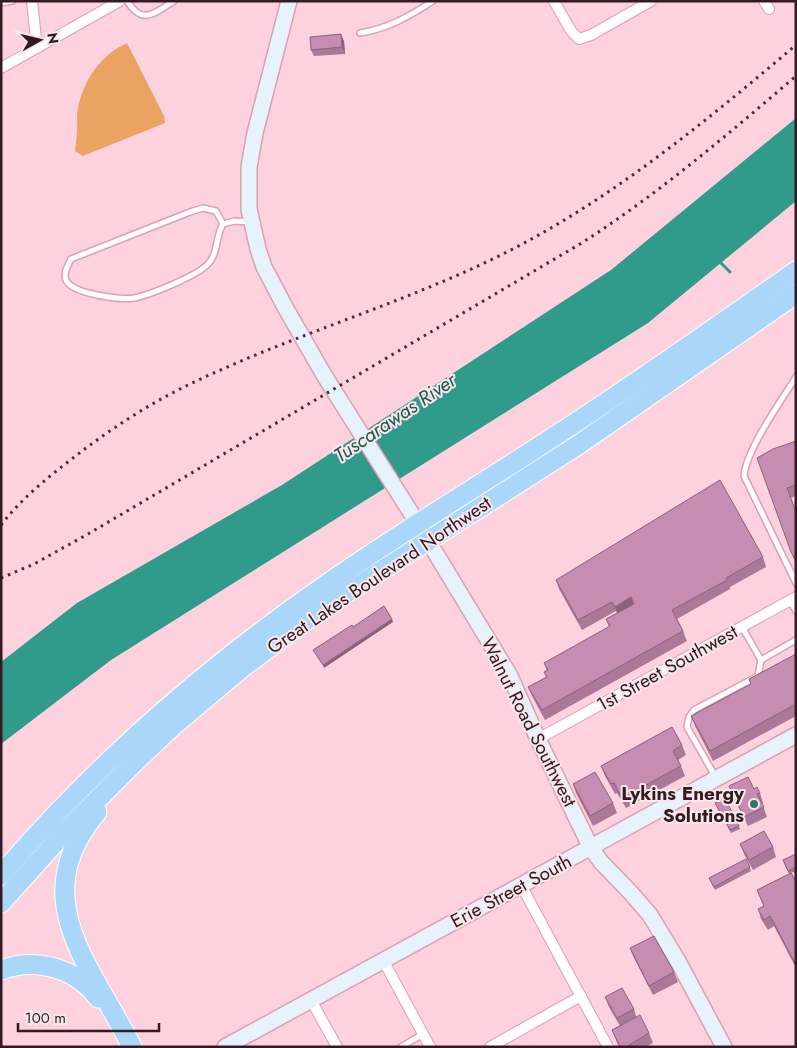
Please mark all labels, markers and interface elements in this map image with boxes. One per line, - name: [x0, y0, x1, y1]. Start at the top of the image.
- north arrow: [15, 15, 65, 65]
- text: N: [42, 31, 64, 45]
- water label: Tuscarawas River: [328, 365, 463, 470]
- street label: Great Lakes Boulevard Northwest: [262, 489, 497, 660]
- street label: 1st Street Southwest: [592, 618, 743, 718]
- street label: Walnut Road Southwest: [474, 632, 584, 812]
- place label: Lykins Energy Solutions: [621, 780, 745, 829]
- marker: Lykins Energy Solutions: [748, 798, 760, 810]
- street label: Erie Street South: [446, 848, 576, 934]
- scale bar: [18, 1000, 159, 1032]
- text: 100 m: [25, 1007, 66, 1029]

